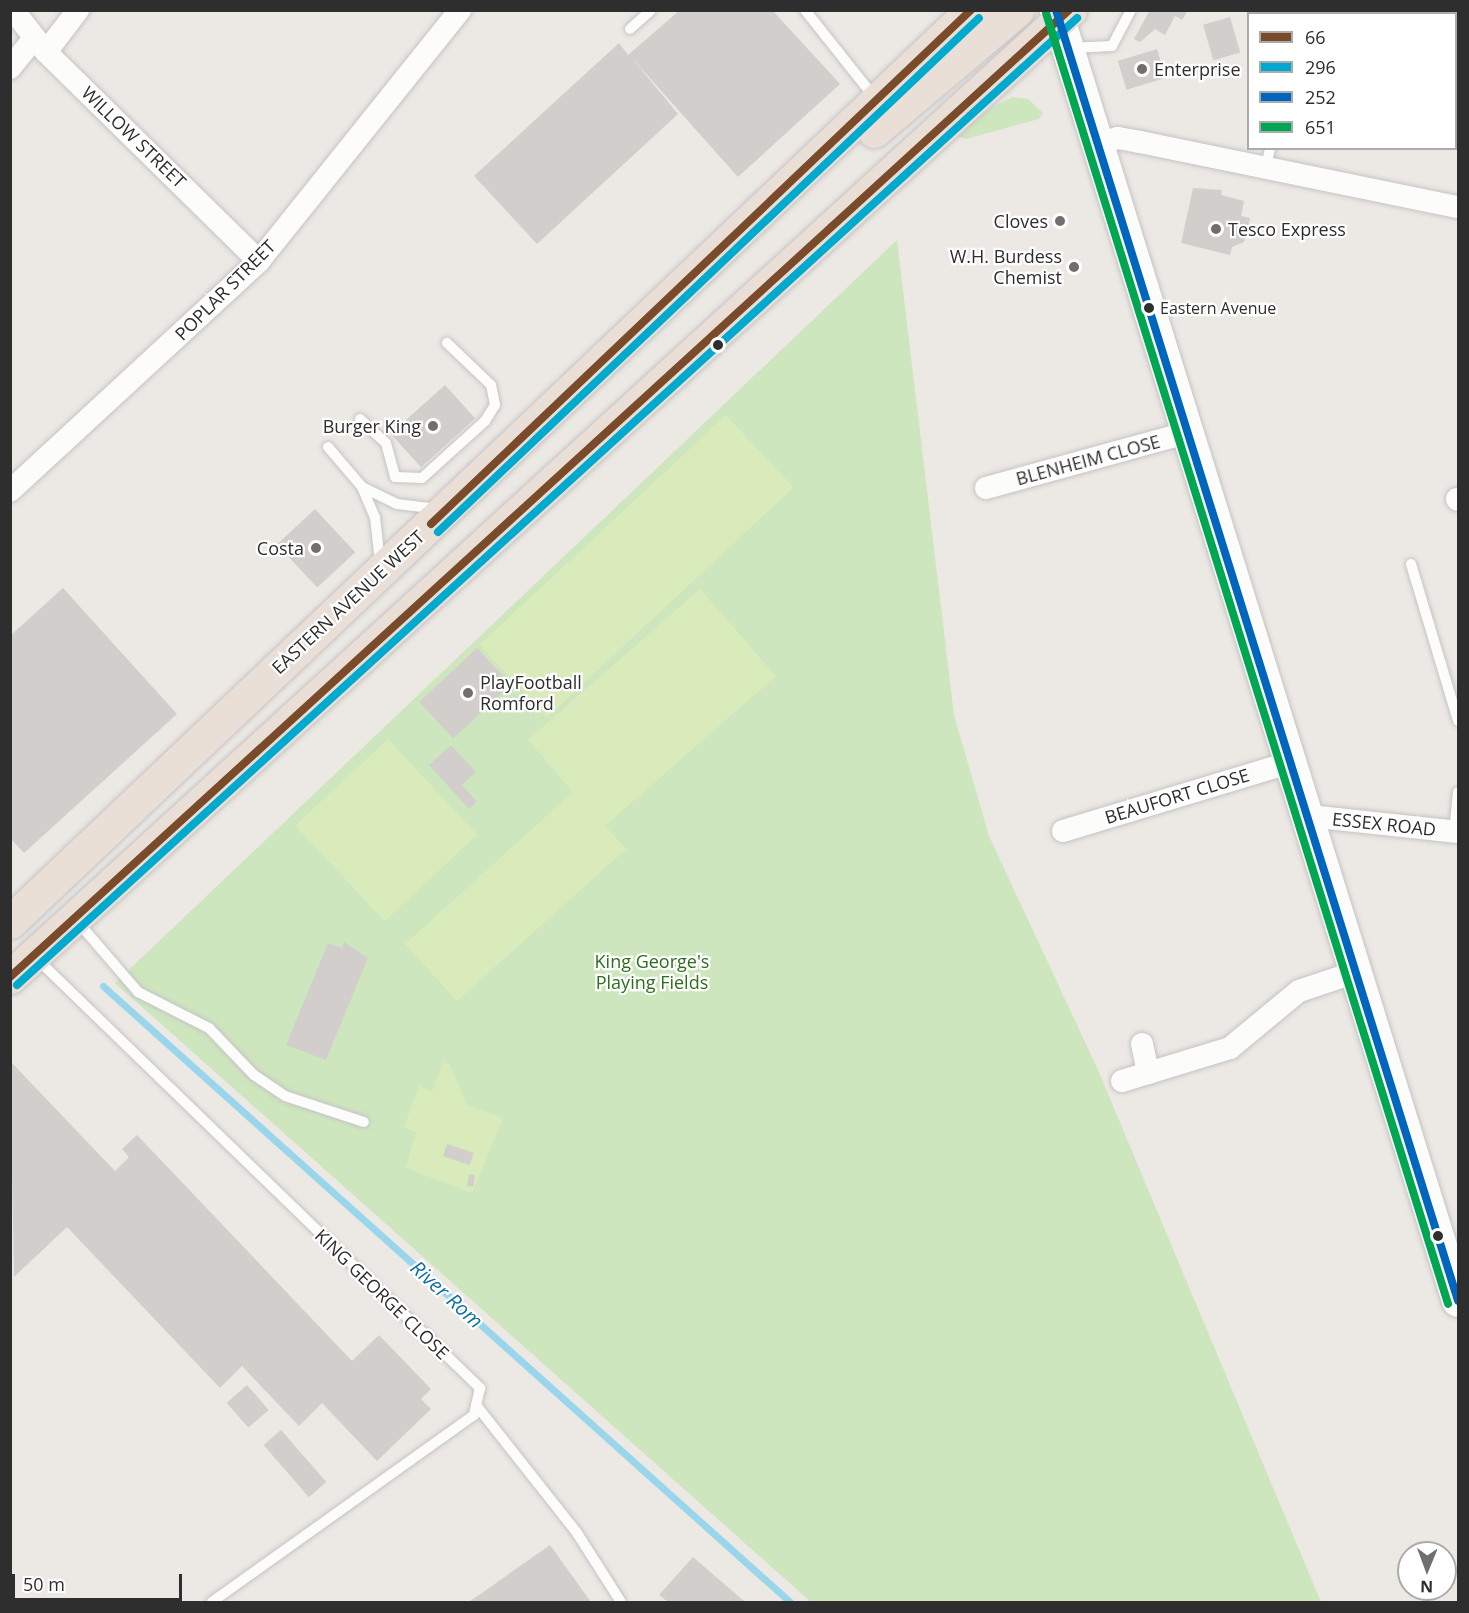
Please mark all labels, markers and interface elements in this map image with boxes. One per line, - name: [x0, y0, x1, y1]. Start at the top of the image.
- legend: [1247, 12, 1457, 150]
- text: 66: [1305, 25, 1326, 49]
- text: 296: [1305, 55, 1336, 79]
- place label: Enterprise: [1154, 58, 1241, 80]
- marker: Enterprise: [1135, 62, 1149, 76]
- street label: WILLOW STREET: [77, 82, 191, 192]
- text: 252: [1305, 85, 1336, 109]
- text: 651: [1305, 115, 1336, 139]
- place label: Cloves: [994, 210, 1048, 232]
- marker: Cloves: [1053, 214, 1067, 228]
- place label: Tesco Express: [1228, 218, 1346, 240]
- marker: Tesco Express: [1209, 222, 1223, 236]
- street label: POPLAR STREET: [170, 235, 280, 345]
- place label: W.H. Burdess Chemist: [950, 246, 1062, 288]
- marker: W.H. Burdess Chemist: [1067, 260, 1081, 274]
- place label: Eastern Avenue: [1160, 298, 1276, 318]
- marker: Eastern Avenue: [1143, 302, 1155, 314]
- unlabelled marker: [712, 339, 724, 351]
- place label: Burger King: [323, 415, 421, 437]
- marker: Burger King: [426, 419, 440, 433]
- street label: BLENHEIM CLOSE: [1014, 430, 1162, 490]
- street label: EASTERN AVENUE WEST: [267, 526, 429, 678]
- place label: Costa: [257, 537, 304, 559]
- marker: Costa: [309, 541, 323, 555]
- place label: PlayFootball Romford: [480, 672, 582, 714]
- marker: PlayFootball Romford: [461, 686, 475, 700]
- street label: BEAUFORT CLOSE: [1102, 764, 1252, 828]
- street label: ESSEX ROAD: [1331, 808, 1437, 840]
- park label: King George's Playing Fields: [595, 951, 709, 994]
- street label: KING GEORGE CLOSE: [310, 1224, 454, 1364]
- unlabelled marker: [1432, 1230, 1444, 1242]
- water label: River Rom: [406, 1255, 488, 1333]
- north arrow: [1397, 1541, 1457, 1601]
- scale bar: [15, 1562, 184, 1600]
- text: 50 m: [23, 1572, 65, 1596]
- text: N: [1420, 1576, 1433, 1598]

